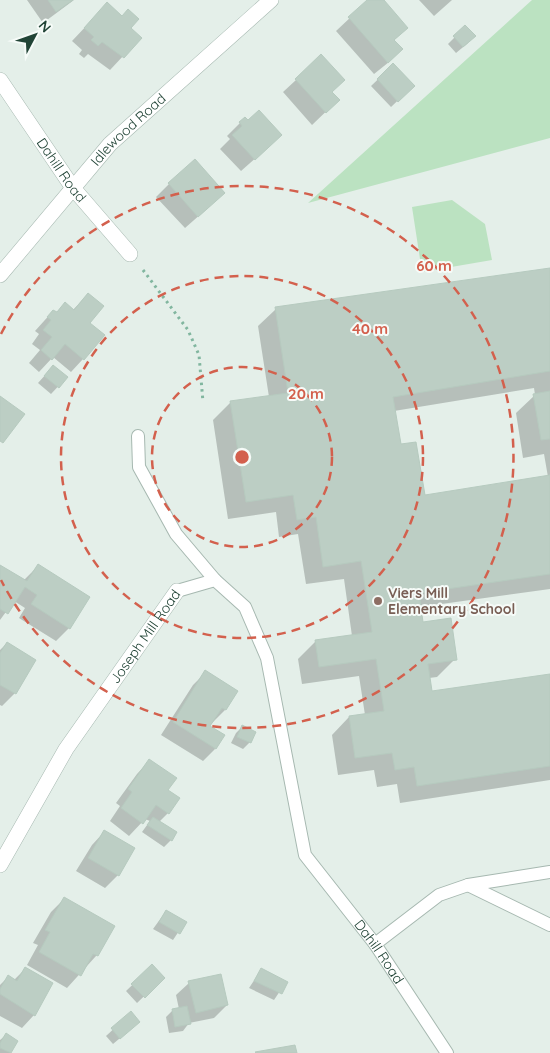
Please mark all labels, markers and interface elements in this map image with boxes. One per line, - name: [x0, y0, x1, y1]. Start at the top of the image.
- north arrow: [10, 10, 60, 60]
- text: N: [35, 17, 55, 36]
- street label: Idlewood Road: [87, 89, 169, 170]
- street label: Dahill Road: [33, 134, 90, 206]
- text: 60 m: [416, 256, 452, 275]
- text: 40 m: [352, 319, 388, 338]
- text: 20 m: [288, 384, 324, 403]
- centre of rings: [233, 448, 251, 466]
- place label: Viers Mill Elementary School: [388, 584, 515, 618]
- street label: Joseph Mill Road: [106, 586, 184, 687]
- marker: Viers Mill Elementary School: [372, 595, 384, 607]
- street label: Dahill Road: [350, 916, 408, 987]

